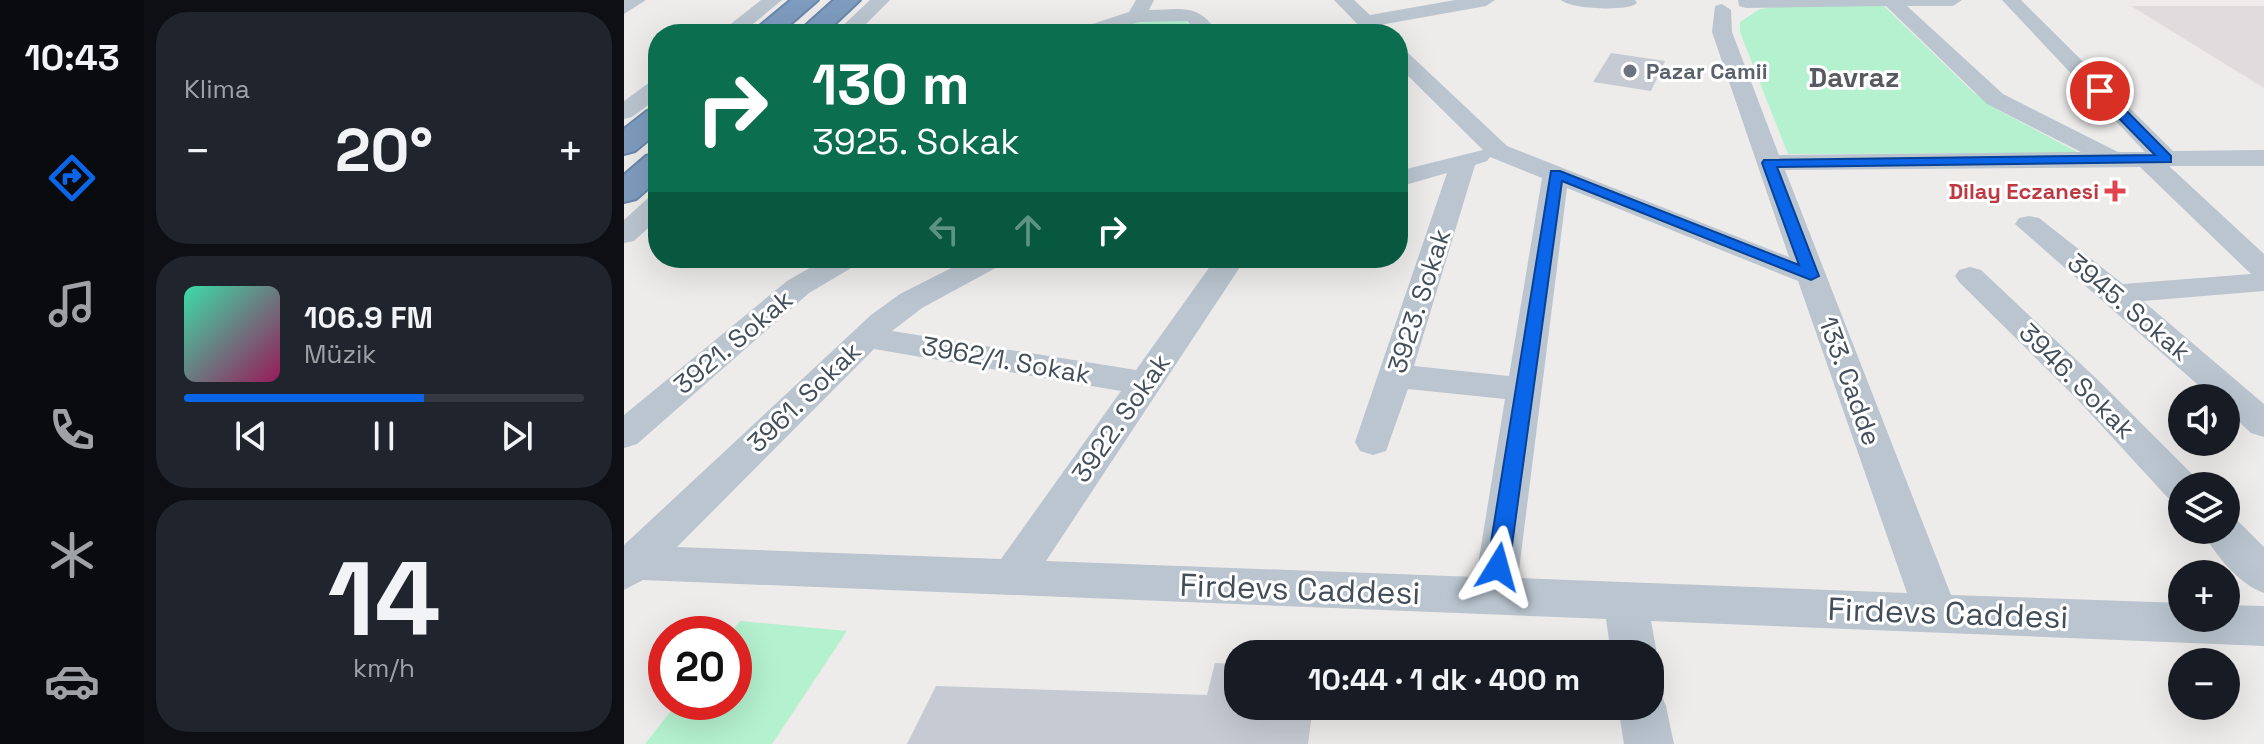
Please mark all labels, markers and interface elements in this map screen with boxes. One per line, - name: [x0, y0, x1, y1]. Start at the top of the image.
- text: 10:43: [24, 35, 120, 81]
- text: 130 m: [812, 49, 970, 120]
- icon: right: [680, 56, 784, 160]
- place label: Pazar Camii: [1646, 57, 1768, 85]
- pin: [2066, 57, 2134, 125]
- district label: Davraz: [1809, 59, 1899, 95]
- marker: Pazar Camii: [1621, 62, 1639, 80]
- icon: arrive: [2078, 69, 2122, 113]
- text: Klima: [184, 72, 250, 106]
- text: 20°: [335, 112, 433, 189]
- text: 3925. Sokak: [812, 119, 1020, 165]
- text: −: [184, 123, 211, 179]
- text: +: [557, 123, 584, 179]
- icon: directions: [44, 150, 100, 206]
- place label: Dilay Eczanesi: [1948, 177, 2099, 205]
- marker: Dilay Eczanesi: [2106, 182, 2124, 200]
- icon: left: [922, 208, 966, 252]
- icon: ahead: [1006, 208, 1050, 252]
- icon: right: [1090, 208, 1134, 252]
- street label: 3923. Sokak: [1380, 224, 1458, 378]
- street label: 3945. Sokak: [2060, 246, 2198, 368]
- icon: music: [44, 276, 100, 332]
- street label: 3921. Sokak: [666, 282, 800, 402]
- text: 106.9 FM: [304, 298, 433, 337]
- street label: 133. Cadde: [1811, 312, 1889, 450]
- street label: 3946. Sokak: [2012, 316, 2142, 446]
- street label: 3962/1. Sokak: [919, 328, 1093, 392]
- street label: 3961. Sokak: [740, 334, 868, 460]
- text: Müzik: [304, 337, 376, 371]
- street label: 3922. Sokak: [1064, 347, 1178, 489]
- map controls: [2168, 384, 2240, 720]
- button: sound: [2168, 384, 2240, 456]
- icon: phone: [44, 402, 100, 458]
- icon: previous: [229, 414, 273, 458]
- icon: pause: [362, 414, 406, 458]
- icon: next: [495, 414, 539, 458]
- button: layers: [2168, 472, 2240, 544]
- position arrow: [1456, 525, 1540, 609]
- icon: climate: [44, 527, 100, 583]
- text: 14: [327, 533, 441, 665]
- button: +: [2168, 560, 2240, 632]
- street label: Firdevs Caddesi: [1179, 565, 1421, 613]
- street label: Firdevs Caddesi: [1827, 589, 2069, 637]
- speed limit sign: 20: [648, 616, 752, 720]
- button: −: [2168, 648, 2240, 720]
- text: km/h: [353, 651, 415, 685]
- icon: car: [44, 653, 100, 709]
- text: 10:44 · 1 dk · 400 m: [1308, 660, 1580, 699]

